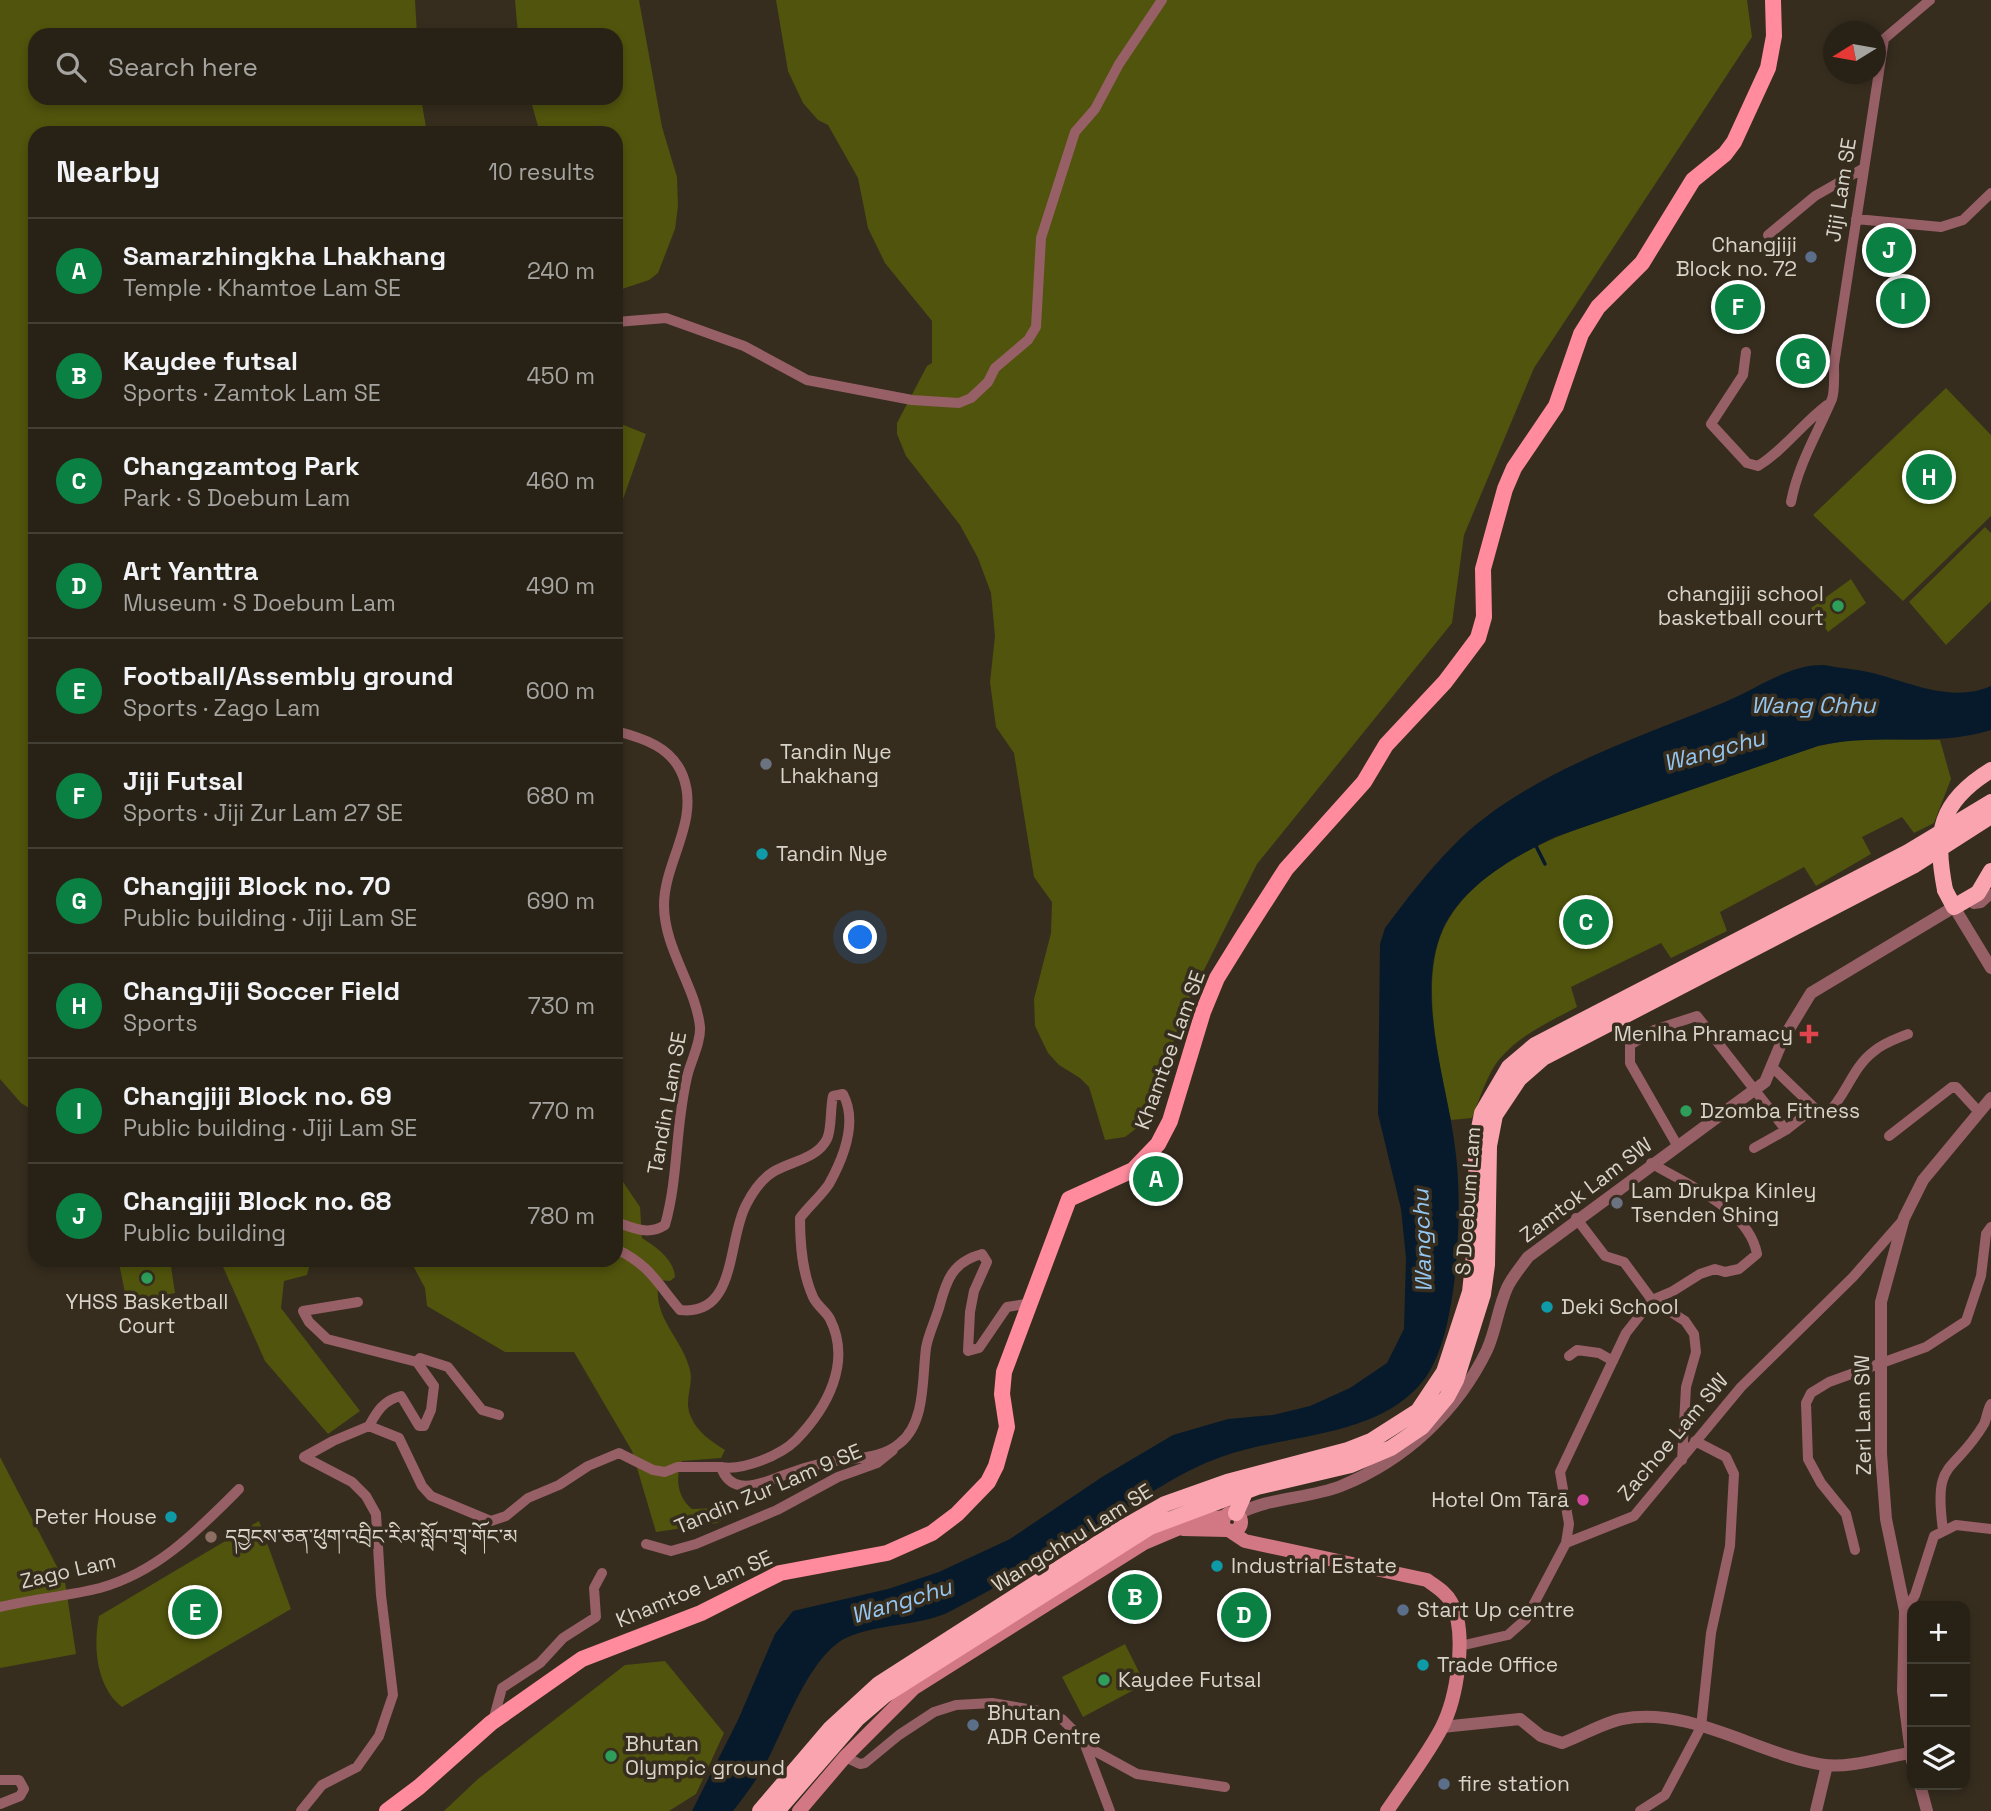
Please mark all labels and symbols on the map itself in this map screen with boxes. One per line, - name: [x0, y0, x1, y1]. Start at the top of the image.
- north arrow: [1823, 21, 1886, 84]
- street label: Jiji Lam SE: [1819, 136, 1862, 244]
- pin: J: [1866, 224, 1912, 276]
- place label: Changjiji Block no. 72: [1676, 231, 1797, 282]
- marker: Changjiji Block no. 72: [1803, 249, 1819, 265]
- pin: I: [1880, 275, 1926, 327]
- pin: F: [1715, 281, 1761, 333]
- pin: G: [1780, 335, 1826, 387]
- pin: H: [1906, 451, 1952, 503]
- place label: changjiji school basketball court: [1658, 580, 1824, 631]
- marker: changjiji school basketball court: [1830, 598, 1846, 614]
- water label: Wang Chhu: [1751, 690, 1876, 720]
- water label: Wangchu: [1660, 722, 1769, 778]
- place label: Tandin Nye Lhakhang: [780, 738, 892, 789]
- marker: Tandin Nye Lhakhang: [758, 756, 774, 772]
- place label: Tandin Nye: [776, 840, 888, 867]
- marker: Tandin Nye: [754, 846, 770, 862]
- pin: C: [1563, 896, 1609, 948]
- your location: [843, 920, 877, 954]
- street label: Khamtoe Lam SE: [1128, 967, 1211, 1133]
- place label: Menlha Phramacy: [1614, 1020, 1793, 1047]
- marker: Menlha Phramacy: [1799, 1024, 1819, 1044]
- street label: Tandin Lam SE: [641, 1030, 692, 1176]
- place label: Dzomba Fitness: [1700, 1097, 1860, 1124]
- marker: Dzomba Fitness: [1678, 1103, 1694, 1119]
- street label: S Doebum Lam: [1449, 1126, 1486, 1276]
- street label: Zamtok Lam SW: [1514, 1131, 1657, 1248]
- pin: A: [1133, 1153, 1179, 1205]
- place label: Lam Drukpa Kinley Tsenden Shing: [1631, 1177, 1816, 1228]
- water label: Wangchu: [1405, 1188, 1439, 1293]
- marker: Lam Drukpa Kinley Tsenden Shing: [1609, 1195, 1625, 1211]
- marker: YHSS Basketball Court: [139, 1270, 155, 1286]
- place label: YHSS Basketball Court: [66, 1288, 228, 1339]
- place label: Deki School: [1561, 1293, 1679, 1320]
- marker: Deki School: [1539, 1299, 1555, 1315]
- street label: Zeri Lam SW: [1848, 1354, 1877, 1476]
- street label: Zachoe Lam SW: [1611, 1367, 1734, 1506]
- street label: Tandin Zur Lam 9 SE: [670, 1437, 865, 1540]
- street label: Wangchhu Lam SE: [986, 1477, 1157, 1598]
- place label: Hotel Om Tārā: [1431, 1486, 1569, 1513]
- marker: Hotel Om Tārā: [1575, 1492, 1591, 1508]
- place label: Peter House: [35, 1503, 157, 1530]
- marker: Peter House: [163, 1509, 179, 1525]
- place label: དབྱངས་ཅན་ཕུག་འབྲིང་རིམ་སློབ་གྲྭ་གོང་མ: [225, 1521, 518, 1555]
- marker: དབྱངས་ཅན་ཕུག་འབྲིང་རིམ་སློབ་གྲྭ་གོང་མ: [203, 1529, 219, 1545]
- street label: Khamtoe Lam SE: [612, 1543, 776, 1634]
- street label: Zago Lam: [17, 1546, 118, 1595]
- place label: Industrial Estate: [1231, 1552, 1397, 1579]
- marker: Industrial Estate: [1209, 1558, 1225, 1574]
- water label: Wangchu: [847, 1571, 956, 1631]
- pin: B: [1112, 1571, 1158, 1623]
- pin: E: [172, 1586, 218, 1638]
- pin: D: [1221, 1589, 1267, 1641]
- place label: Start Up centre: [1417, 1596, 1575, 1623]
- marker: Start Up centre: [1395, 1602, 1411, 1618]
- place label: Trade Office: [1437, 1651, 1558, 1678]
- marker: Trade Office: [1415, 1657, 1431, 1673]
- place label: Kaydee Futsal: [1118, 1666, 1261, 1693]
- marker: Kaydee Futsal: [1096, 1672, 1112, 1688]
- place label: Bhutan ADR Centre: [987, 1699, 1101, 1750]
- marker: Bhutan ADR Centre: [965, 1717, 981, 1733]
- place label: Bhutan Olympic ground: [625, 1730, 785, 1781]
- marker: Bhutan Olympic ground: [603, 1748, 619, 1764]
- place label: fire station: [1458, 1770, 1570, 1797]
- marker: fire station: [1436, 1776, 1452, 1792]

